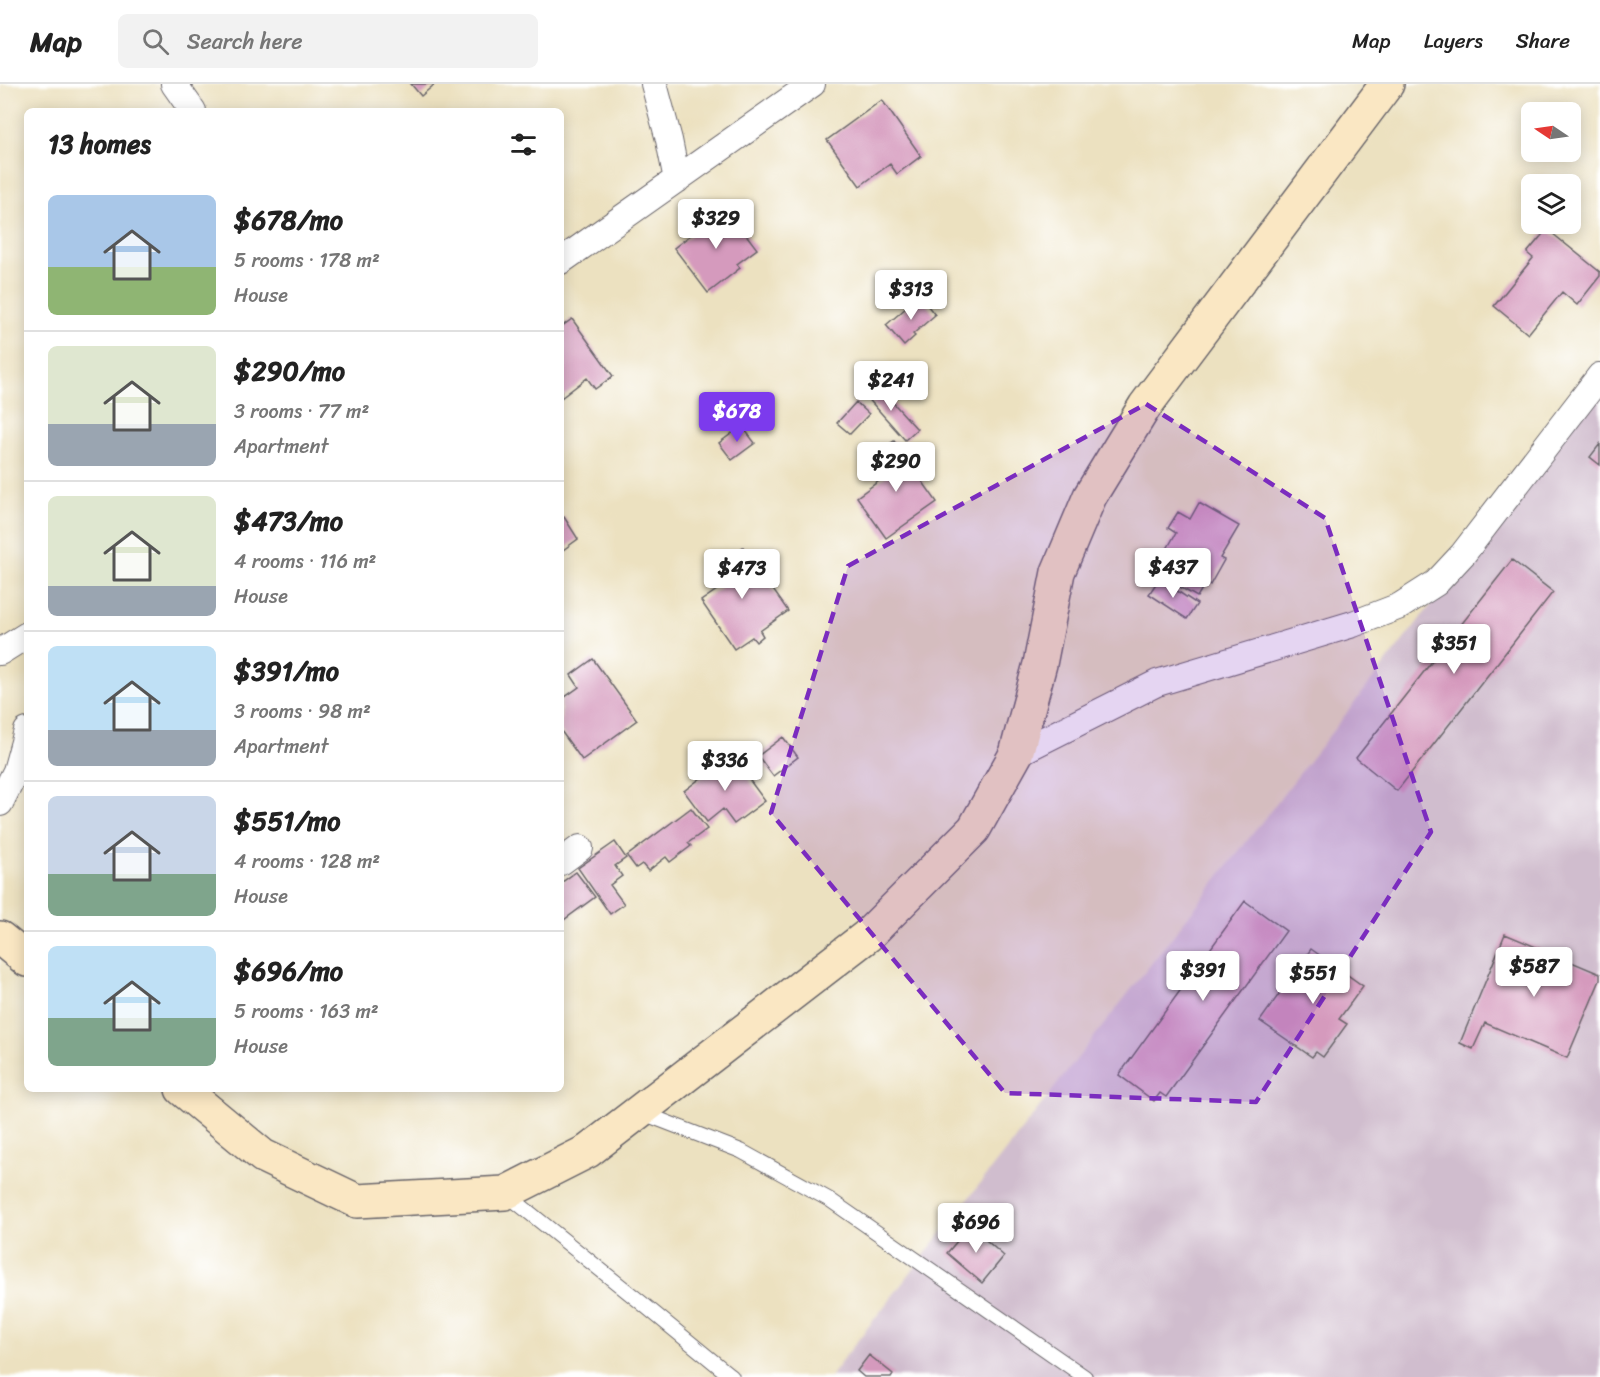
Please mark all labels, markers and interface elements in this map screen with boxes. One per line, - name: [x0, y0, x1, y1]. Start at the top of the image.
- search box: [118, 14, 538, 68]
- text: Map: [30, 17, 82, 66]
- text: Search here: [187, 22, 303, 61]
- text: Map: [1352, 22, 1391, 60]
- text: Layers: [1424, 22, 1483, 60]
- text: Share: [1516, 22, 1570, 60]
- icon: search: [139, 25, 172, 58]
- north arrow: [1521, 102, 1581, 162]
- map controls: [1521, 102, 1581, 234]
- text: 13 homes: [48, 121, 151, 167]
- icon: filters: [507, 128, 540, 161]
- button: layers: [1521, 174, 1581, 234]
- text: $678/mo: [234, 197, 343, 243]
- pin: $329: [680, 199, 752, 250]
- text: $329: [692, 201, 740, 236]
- icon: home: [96, 219, 168, 291]
- text: 5 rooms · 178 m²: [234, 243, 380, 278]
- pin: $313: [875, 270, 947, 321]
- text: $313: [889, 272, 933, 307]
- text: House: [234, 278, 288, 313]
- text: $290/mo: [234, 348, 345, 394]
- pin: $241: [855, 361, 927, 412]
- text: $241: [868, 363, 914, 398]
- icon: home: [96, 370, 168, 442]
- pin: $678: [701, 392, 773, 443]
- text: 3 rooms · 77 m²: [234, 394, 369, 429]
- text: $678: [713, 394, 761, 429]
- text: Apartment: [234, 429, 328, 464]
- pin: $290: [860, 442, 932, 493]
- text: $290: [871, 444, 921, 479]
- text: $473/mo: [234, 498, 343, 544]
- icon: home: [96, 520, 168, 592]
- text: 4 rooms · 116 m²: [234, 544, 376, 579]
- pin: $437: [1137, 548, 1209, 599]
- pin: $473: [706, 549, 778, 600]
- text: $437: [1149, 550, 1197, 585]
- text: $473: [718, 551, 766, 586]
- text: House: [234, 579, 288, 614]
- pin: $351: [1418, 624, 1490, 675]
- text: $351: [1431, 626, 1477, 661]
- text: $391/mo: [234, 648, 339, 694]
- icon: home: [96, 670, 168, 742]
- text: 3 rooms · 98 m²: [234, 694, 371, 729]
- text: Apartment: [234, 729, 328, 764]
- pin: $336: [689, 741, 761, 792]
- text: $336: [702, 743, 748, 778]
- text: $551/mo: [234, 798, 341, 844]
- icon: home: [96, 820, 168, 892]
- text: 4 rooms · 128 m²: [234, 844, 380, 879]
- text: House: [234, 879, 288, 914]
- pin: $587: [1498, 947, 1570, 998]
- text: $696/mo: [234, 948, 343, 994]
- text: $587: [1509, 949, 1559, 984]
- pin: $391: [1167, 951, 1239, 1002]
- text: $391: [1180, 953, 1226, 988]
- pin: $551: [1277, 954, 1349, 1005]
- text: $551: [1290, 956, 1336, 991]
- icon: home: [96, 970, 168, 1042]
- text: 5 rooms · 163 m²: [234, 994, 379, 1029]
- text: House: [234, 1029, 288, 1064]
- pin: $696: [940, 1203, 1012, 1254]
- text: $696: [952, 1205, 1000, 1240]

